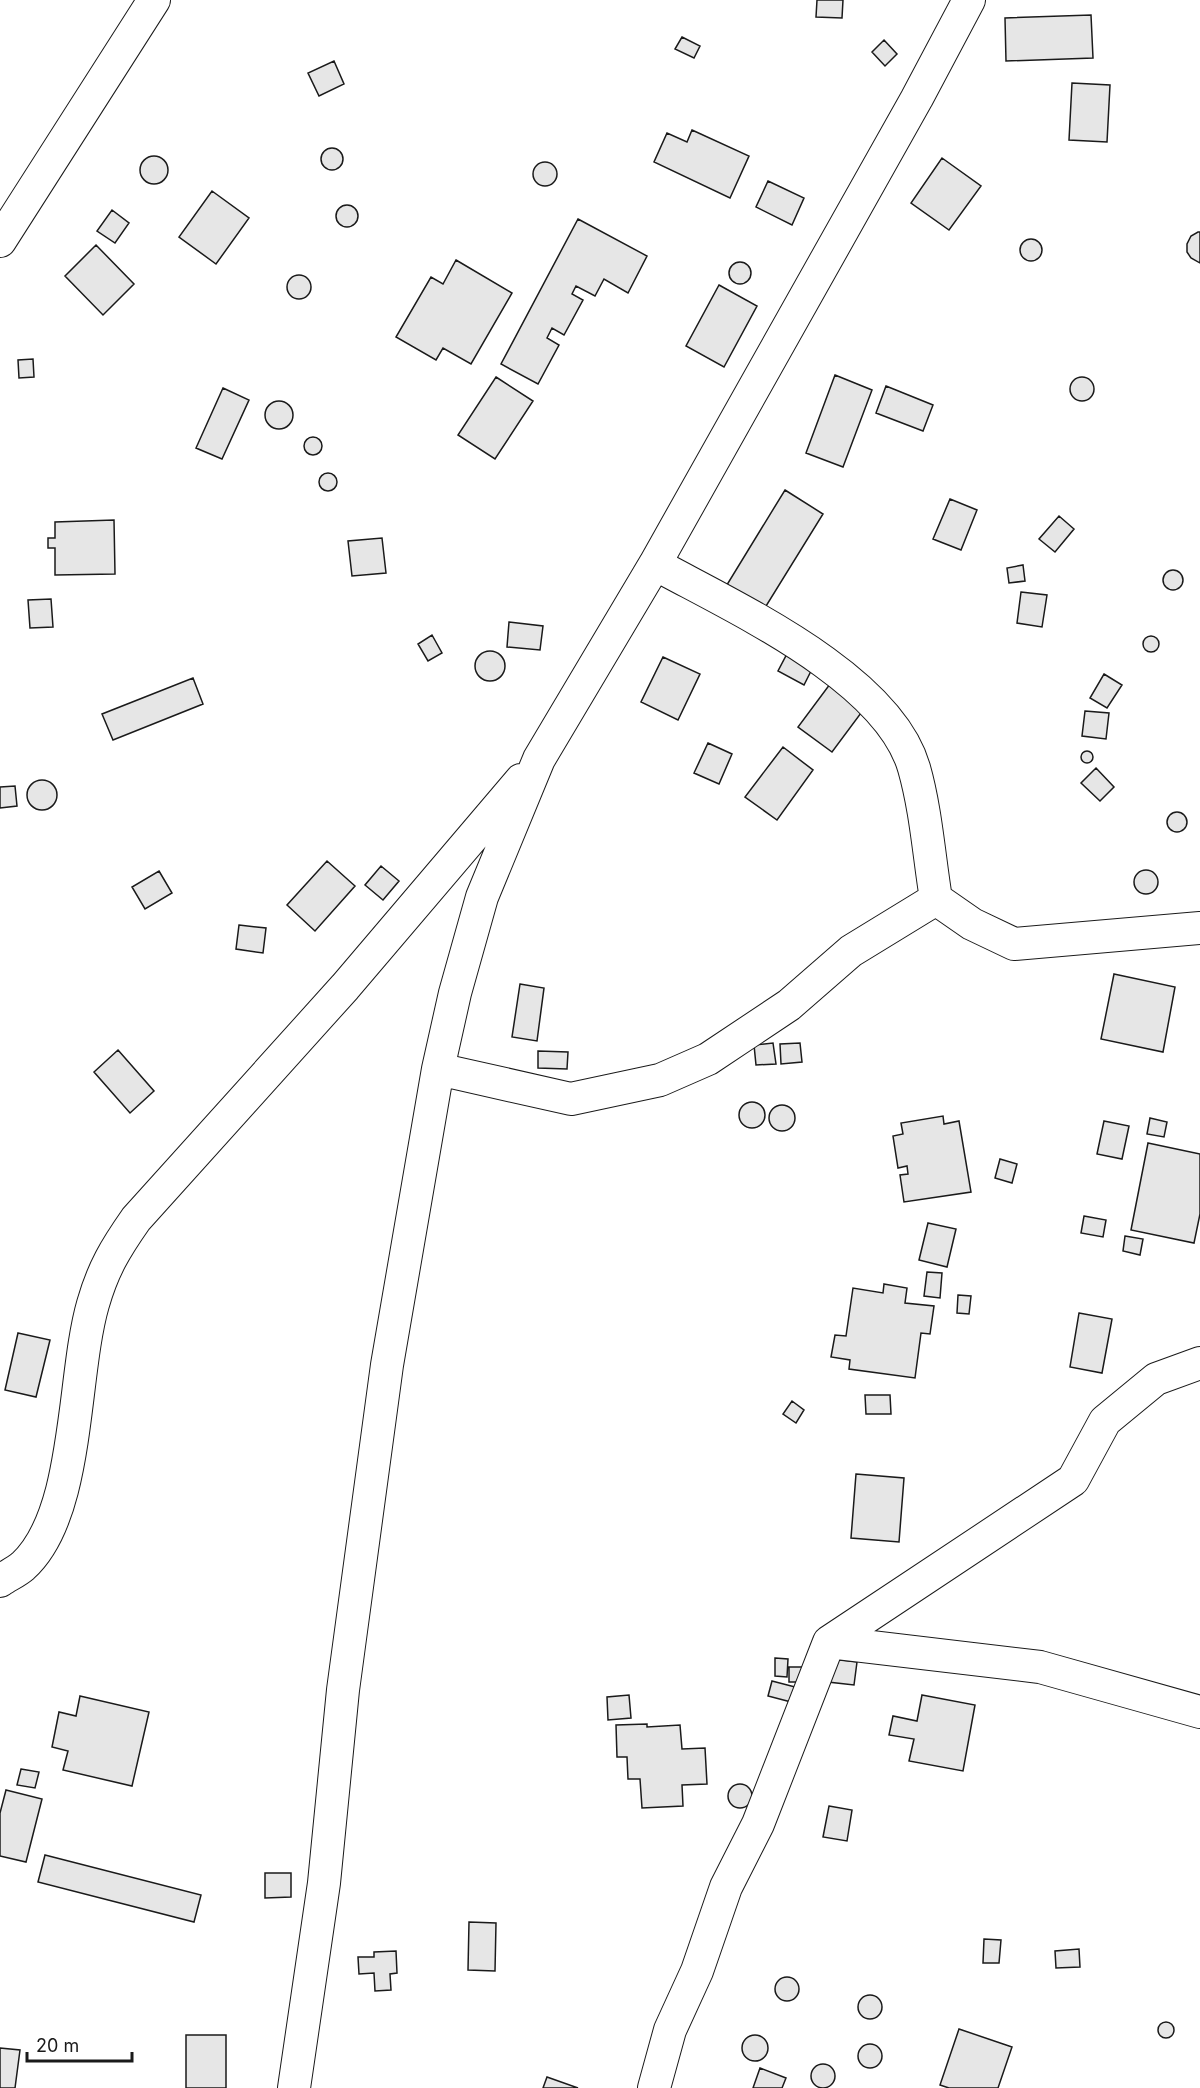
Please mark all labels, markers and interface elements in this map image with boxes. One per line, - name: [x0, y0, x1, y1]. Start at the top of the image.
- scale bar: [27, 2025, 132, 2063]
- text: 20 m: [36, 2035, 79, 2056]

